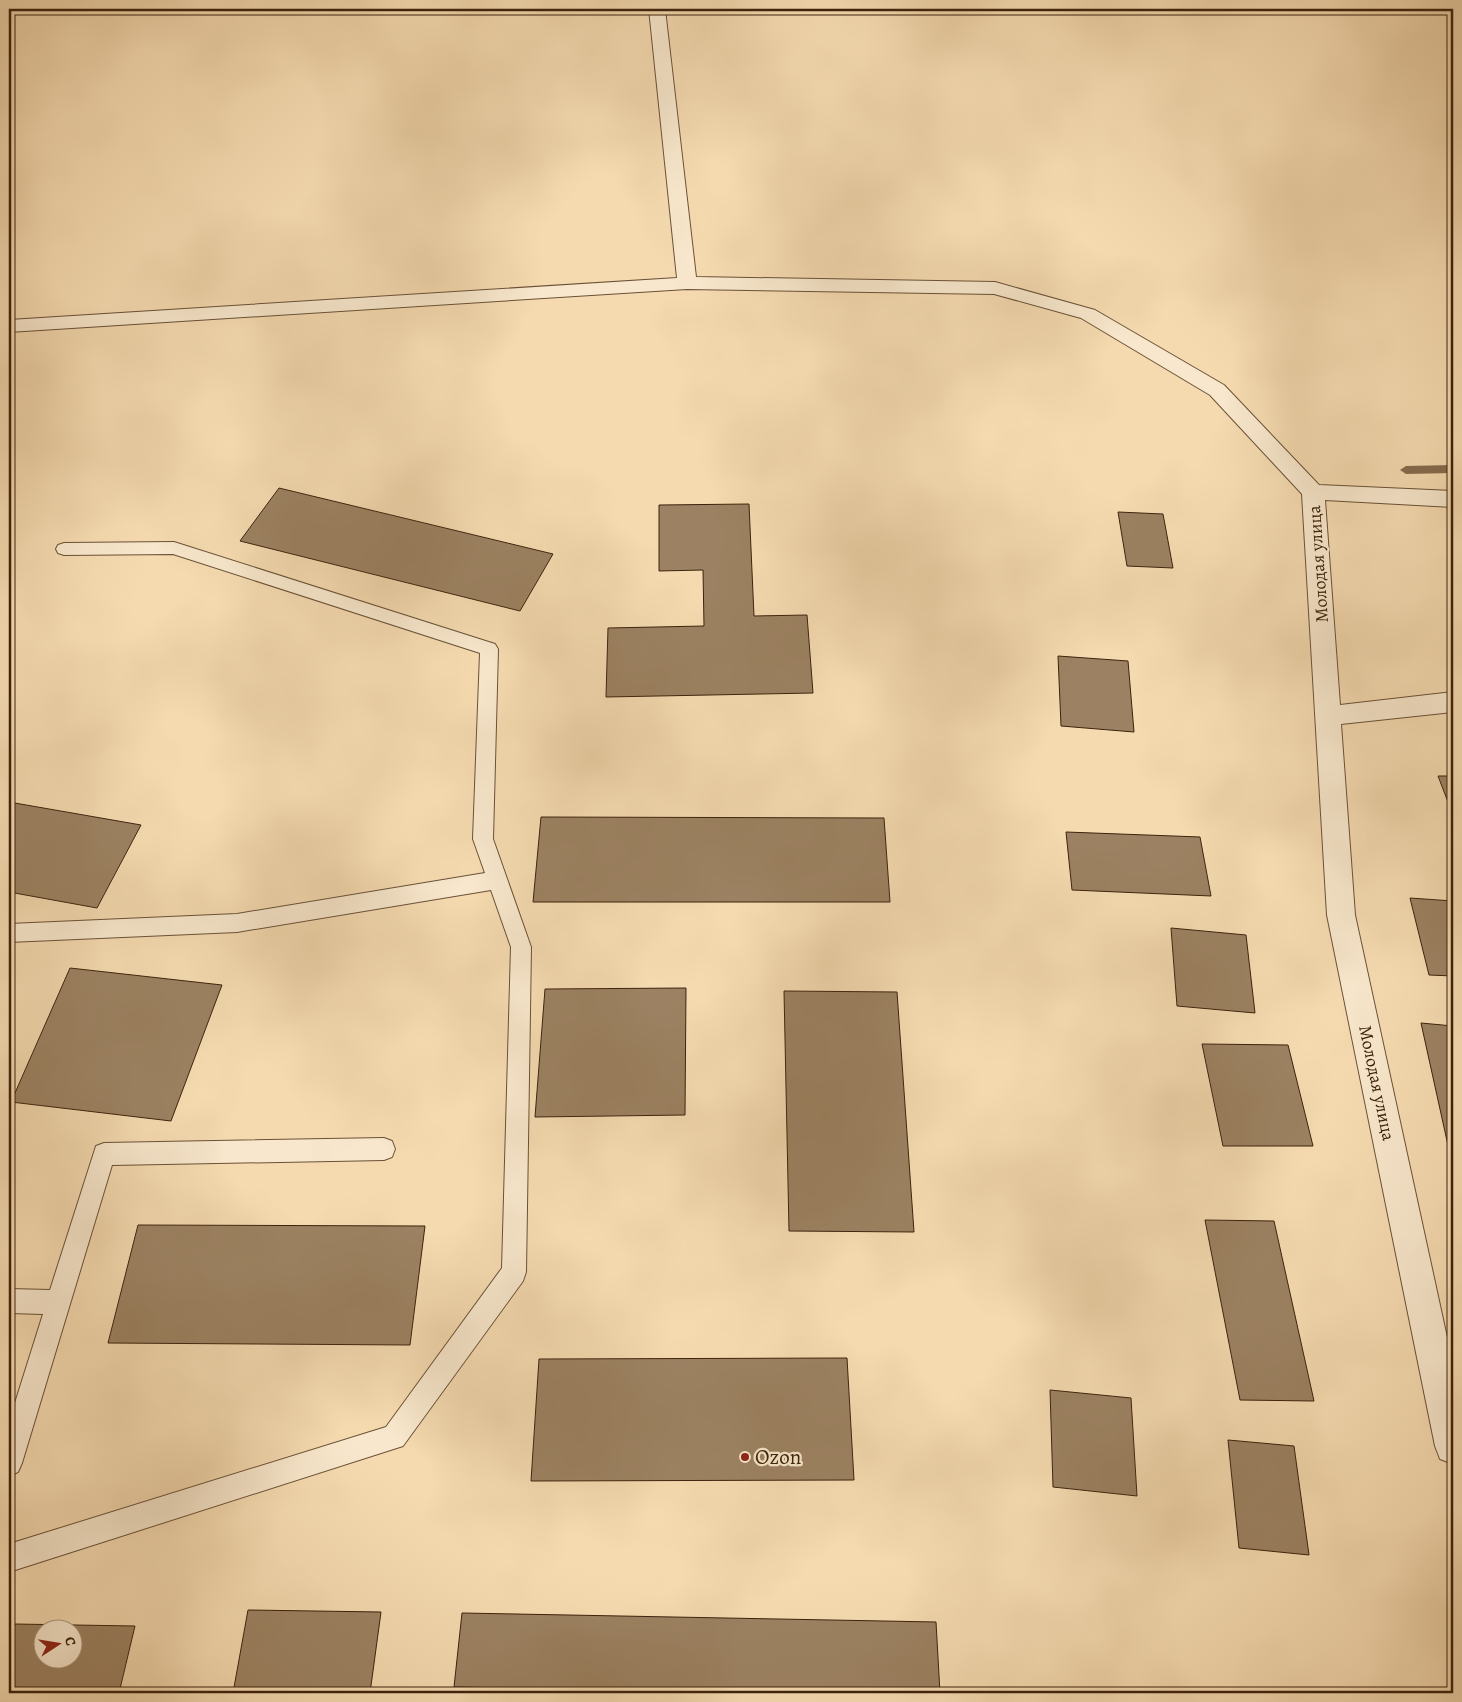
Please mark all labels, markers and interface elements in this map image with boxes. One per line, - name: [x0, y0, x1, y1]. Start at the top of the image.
- street label: Молодая улица: [1302, 504, 1334, 623]
- street label: Молодая улица: [1353, 1023, 1401, 1144]
- place label: Ozon: [755, 1443, 801, 1471]
- marker: Ozon: [739, 1451, 751, 1463]
- north arrow: [32, 1620, 82, 1670]
- text: С: [60, 1635, 80, 1648]

